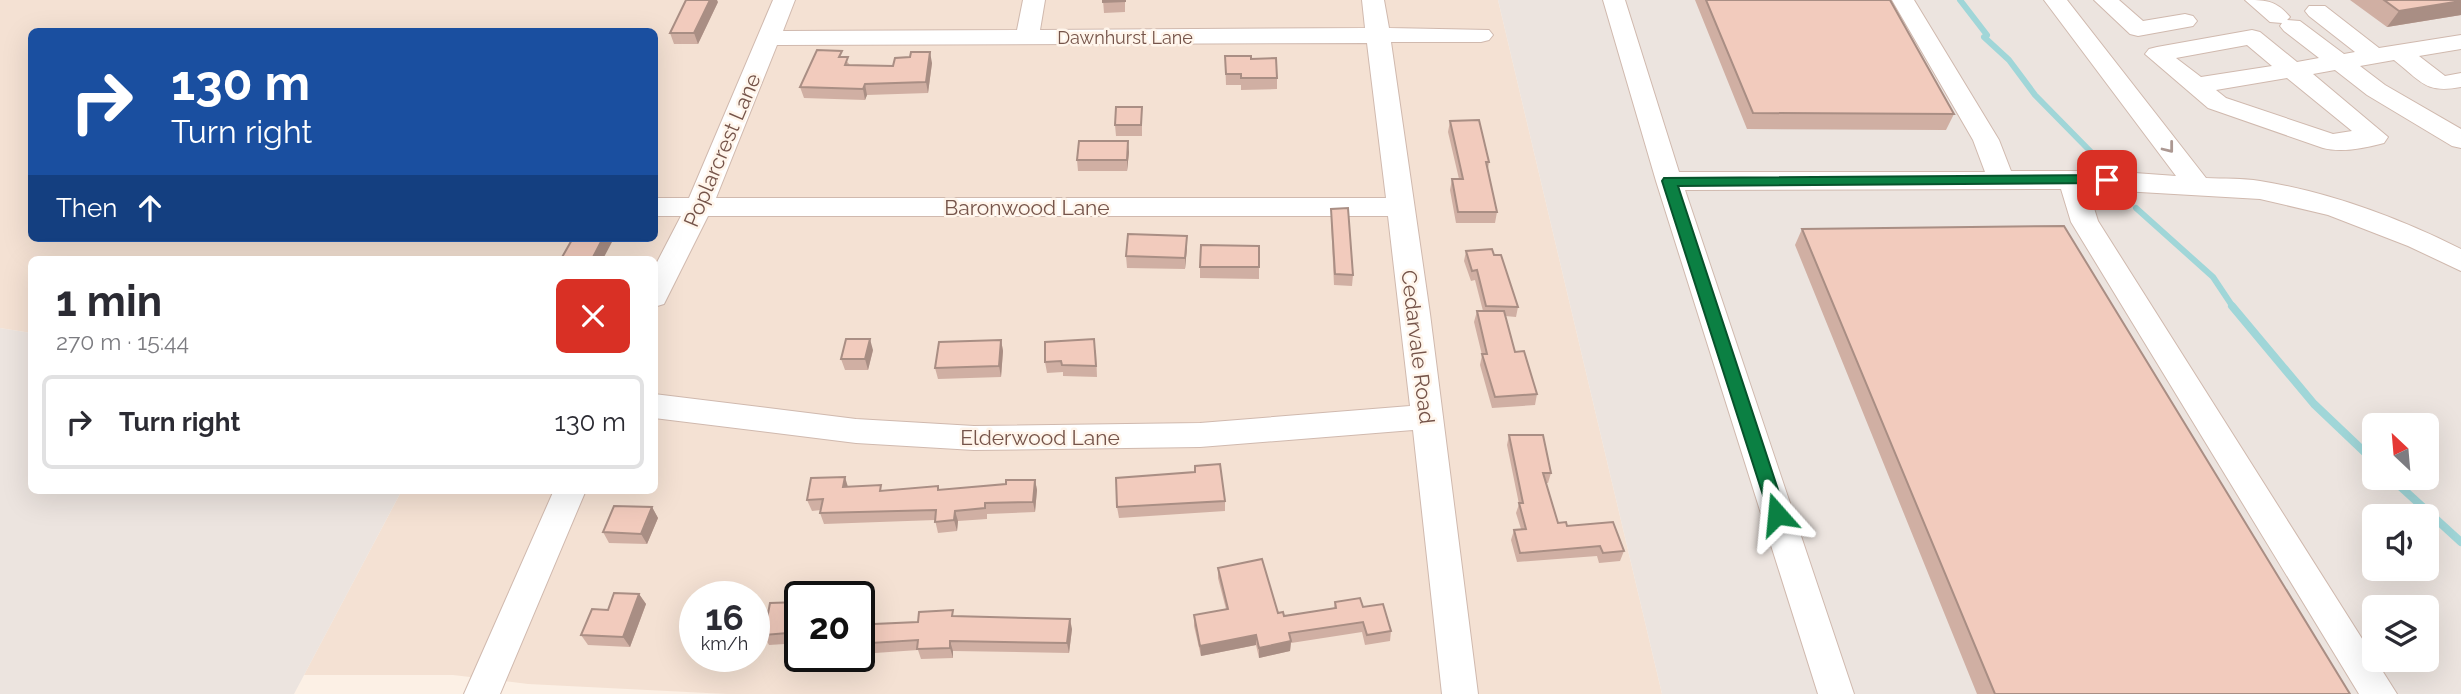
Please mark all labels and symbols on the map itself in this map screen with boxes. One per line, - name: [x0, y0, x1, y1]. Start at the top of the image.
- street label: Dawnhurst Lane: [1057, 27, 1193, 48]
- street label: Poplarcrest Lane: [678, 70, 766, 230]
- one-way arrow: [2160, 140, 2173, 153]
- pin: [2077, 150, 2137, 210]
- street label: Baronwood Lane: [944, 195, 1110, 220]
- street label: Cedarvale Road: [1396, 269, 1440, 425]
- north arrow: [2362, 413, 2440, 490]
- street label: Elderwood Lane: [960, 425, 1120, 450]
- position arrow: [1740, 477, 1814, 551]
- speed limit sign: 20: [784, 581, 875, 672]

